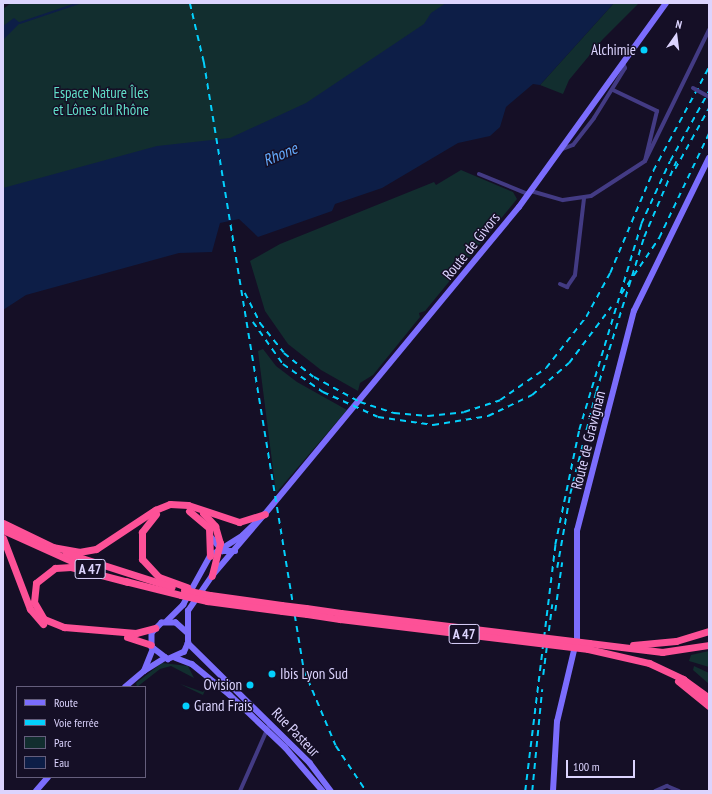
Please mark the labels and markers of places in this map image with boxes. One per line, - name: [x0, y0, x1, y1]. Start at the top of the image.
- place label: Alchimie: [591, 41, 636, 59]
- marker: Alchimie: [639, 45, 649, 55]
- place label: Ibis Lyon Sud: [280, 665, 348, 683]
- marker: Ibis Lyon Sud: [267, 669, 277, 679]
- place label: Ovision: [203, 676, 242, 694]
- marker: Ovision: [245, 680, 255, 690]
- place label: Grand Frais: [194, 697, 252, 715]
- marker: Grand Frais: [181, 701, 191, 711]

